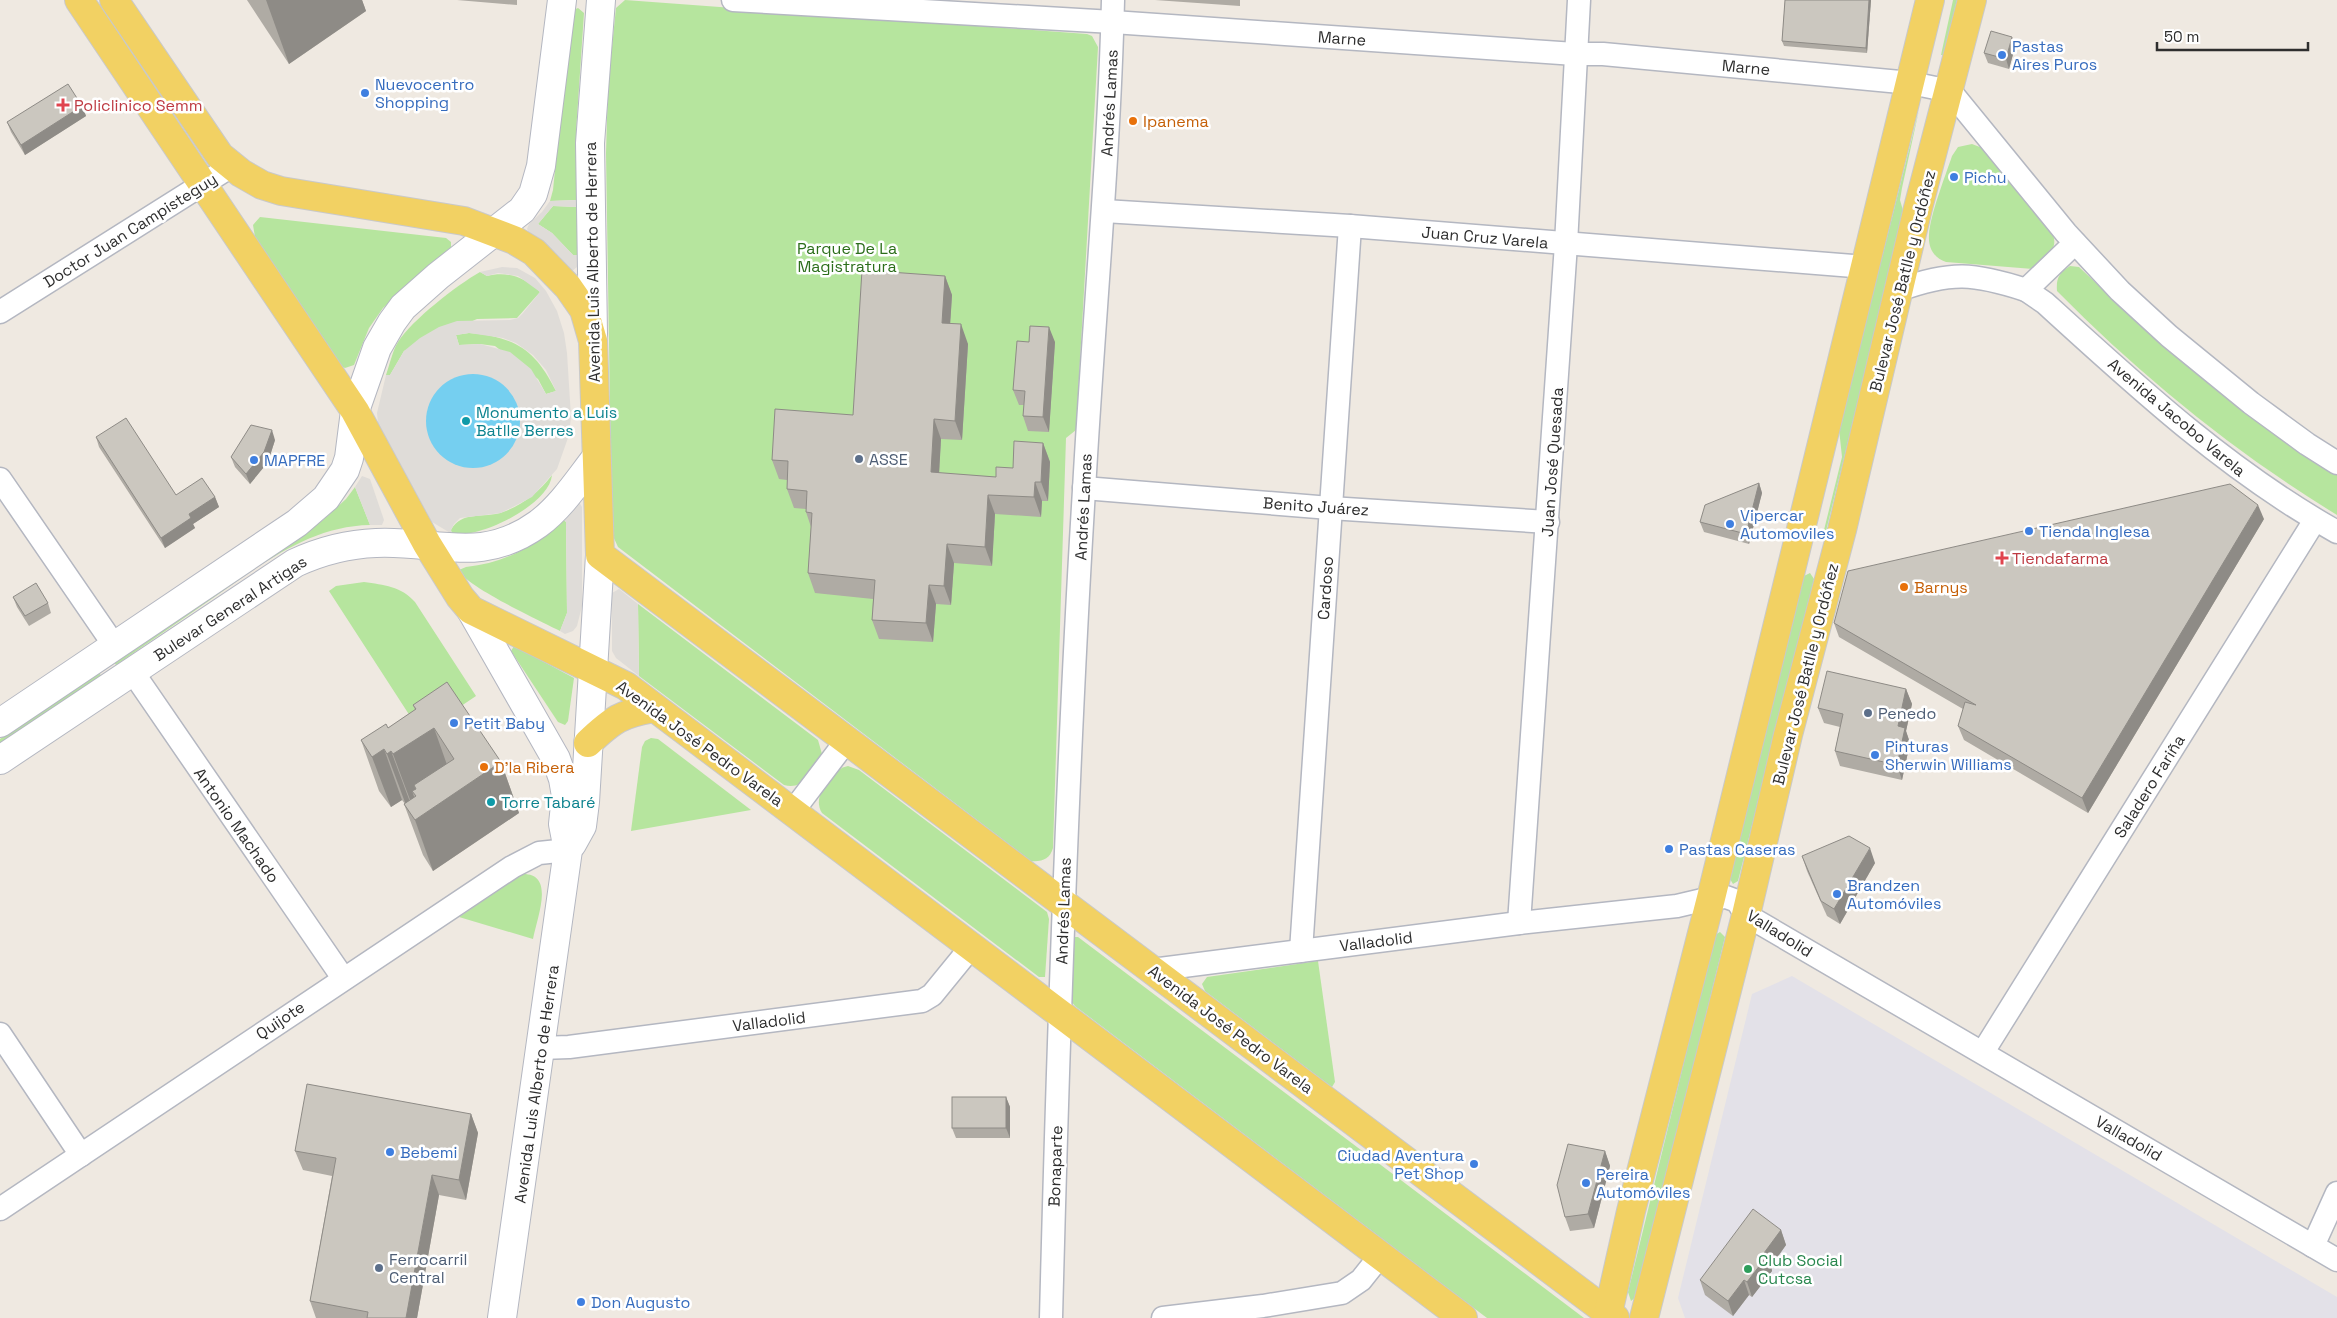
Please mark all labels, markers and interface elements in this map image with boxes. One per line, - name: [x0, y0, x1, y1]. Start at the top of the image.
- scale bar: [2157, 20, 2308, 52]
- street label: Marne: [1317, 26, 1367, 51]
- text: 50 m: [2164, 27, 2199, 46]
- place label: Pastas Aires Puros: [2012, 36, 2097, 75]
- street label: Andrés Lamas: [1096, 49, 1123, 157]
- marker: Pastas Aires Puros: [1996, 49, 2008, 61]
- street label: Marne: [1721, 55, 1771, 80]
- place label: Nuevocentro Shopping: [375, 74, 474, 113]
- marker: Nuevocentro Shopping: [359, 87, 371, 99]
- place label: Policlinico Semm: [74, 95, 203, 116]
- marker: Policlinico Semm: [56, 98, 70, 112]
- place label: Ipanema: [1143, 111, 1209, 132]
- marker: Ipanema: [1127, 115, 1139, 127]
- street label: Avenida Luis Alberto de Herrera: [580, 142, 605, 382]
- place label: Pichu: [1964, 167, 2007, 188]
- street label: Doctor Juan Campisteguy: [39, 168, 221, 293]
- street label: Bulevar José Batlle y Ordóñez: [1865, 168, 1940, 394]
- marker: Pichu: [1948, 171, 1960, 183]
- street label: Juan Cruz Varela: [1421, 221, 1549, 254]
- park label: Parque De La Magistratura: [797, 238, 897, 277]
- street label: Avenida Jacobo Varela: [2104, 354, 2250, 481]
- street label: Juan José Quesada: [1537, 387, 1568, 537]
- place label: Monumento a Luis Batlle Berres: [476, 402, 617, 441]
- marker: Monumento a Luis Batlle Berres: [460, 415, 472, 427]
- place label: ASSE: [869, 449, 908, 470]
- place label: MAPFRE: [264, 450, 325, 471]
- marker: ASSE: [853, 453, 865, 465]
- street label: Andrés Lamas: [1070, 453, 1097, 561]
- marker: MAPFRE: [248, 454, 260, 466]
- street label: Benito Juárez: [1262, 492, 1370, 521]
- place label: Vipercar Automoviles: [1740, 505, 1835, 544]
- marker: Vipercar Automoviles: [1724, 518, 1736, 530]
- place label: Tienda Inglesa: [2039, 521, 2150, 542]
- marker: Tienda Inglesa: [2023, 525, 2035, 537]
- place label: Tiendafarma: [2012, 548, 2109, 569]
- street label: Bulevar General Artigas: [150, 551, 311, 666]
- marker: Tiendafarma: [1996, 552, 2008, 564]
- street label: Cardoso: [1313, 556, 1338, 621]
- street label: Bulevar José Batlle y Ordóñez: [1768, 561, 1843, 787]
- place label: Barnys: [1914, 577, 1968, 598]
- marker: Barnys: [1898, 581, 1910, 593]
- street label: Avenida José Pedro Varela: [612, 676, 787, 811]
- place label: Penedo: [1878, 703, 1936, 724]
- marker: Penedo: [1862, 707, 1874, 719]
- place label: Petit Baby: [464, 713, 545, 734]
- marker: Petit Baby: [448, 717, 460, 729]
- street label: Saladero Fariña: [2109, 731, 2190, 842]
- place label: Pinturas Sherwin Williams: [1885, 736, 2012, 775]
- marker: Pinturas Sherwin Williams: [1869, 749, 1881, 761]
- place label: D'la Ribera: [494, 757, 574, 778]
- marker: D'la Ribera: [478, 761, 490, 773]
- street label: Antonio Machado: [189, 764, 284, 887]
- place label: Torre Tabaré: [501, 792, 596, 813]
- marker: Torre Tabaré: [485, 796, 497, 808]
- place label: Pastas Caseras: [1679, 839, 1795, 860]
- marker: Pastas Caseras: [1663, 843, 1675, 855]
- street label: Andrés Lamas: [1051, 857, 1076, 965]
- place label: Brandzen Automóviles: [1847, 875, 1942, 914]
- marker: Brandzen Automóviles: [1831, 888, 1843, 900]
- street label: Valladolid: [1743, 905, 1817, 962]
- street label: Valladolid: [1338, 927, 1414, 956]
- street label: Avenida José Pedro Varela: [1144, 960, 1317, 1098]
- street label: Avenida Luis Alberto de Herrera: [509, 963, 564, 1205]
- street label: Quijote: [252, 996, 309, 1044]
- street label: Valladolid: [731, 1007, 807, 1036]
- street label: Valladolid: [2092, 1111, 2166, 1166]
- street label: Bonaparte: [1044, 1125, 1067, 1207]
- place label: Bebemi: [400, 1142, 458, 1163]
- place label: Ciudad Aventura Pet Shop: [1337, 1145, 1464, 1184]
- marker: Bebemi: [384, 1146, 396, 1158]
- marker: Ciudad Aventura Pet Shop: [1468, 1158, 1480, 1170]
- place label: Pereira Automóviles: [1596, 1164, 1691, 1203]
- marker: Pereira Automóviles: [1580, 1177, 1592, 1189]
- place label: Ferrocarril Central: [389, 1249, 467, 1288]
- place label: Club Social Cutcsa: [1758, 1250, 1843, 1289]
- marker: Ferrocarril Central: [373, 1262, 385, 1274]
- marker: Club Social Cutcsa: [1742, 1263, 1754, 1275]
- place label: Don Augusto: [591, 1292, 690, 1313]
- marker: Don Augusto: [575, 1296, 587, 1308]

